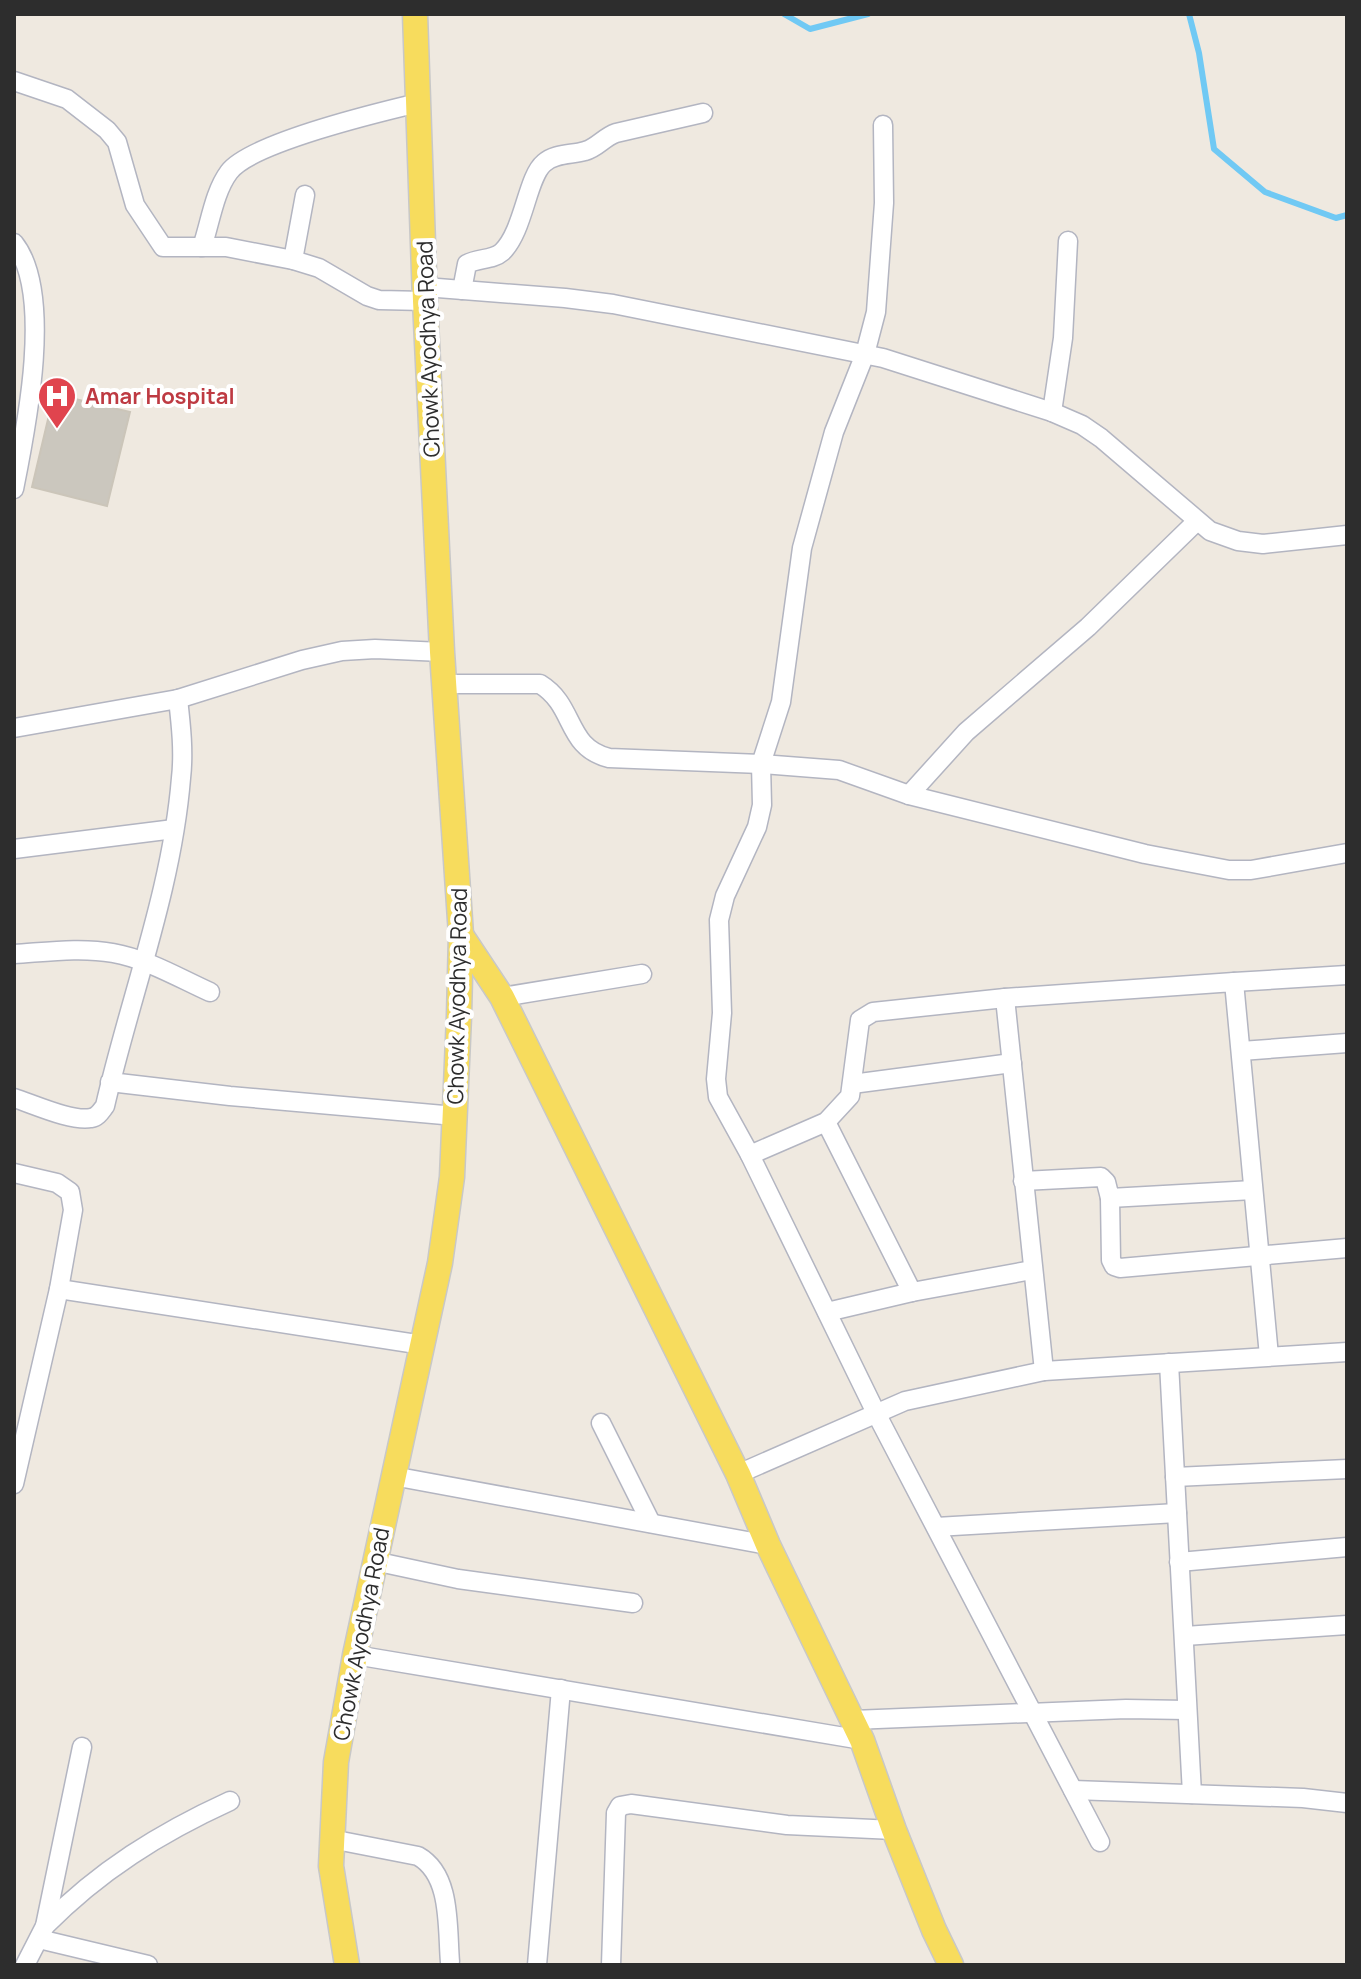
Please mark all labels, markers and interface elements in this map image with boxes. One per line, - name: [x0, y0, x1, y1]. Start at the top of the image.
- street label: Chowk Ayodhya Road: [409, 240, 447, 458]
- hospital icon: Amar Hospital: [36, 375, 78, 430]
- place label: Amar Hospital: [85, 381, 235, 411]
- street label: Chowk Ayodhya Road: [440, 887, 474, 1105]
- street label: Chowk Ayodhya Road: [326, 1525, 396, 1743]

